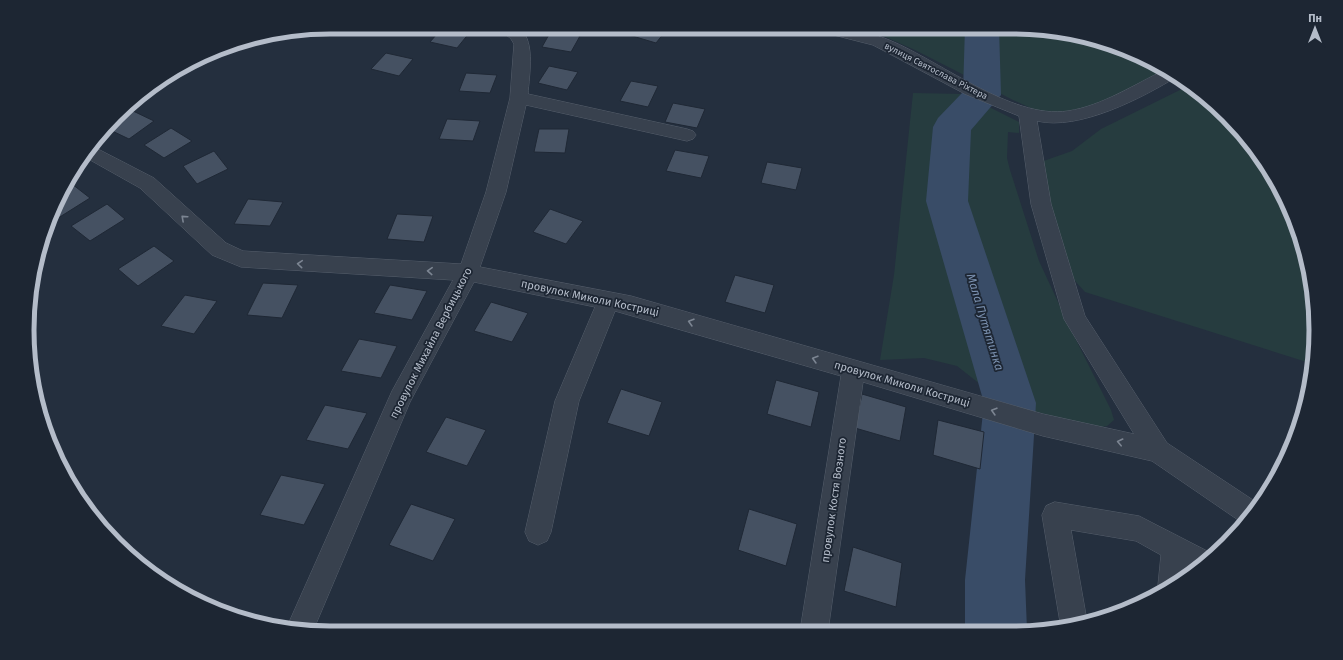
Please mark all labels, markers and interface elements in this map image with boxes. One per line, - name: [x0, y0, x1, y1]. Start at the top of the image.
- north arrow: [1295, 8, 1335, 48]
- text: Пн: [1308, 12, 1322, 25]
- street label: вулиця Святослава Ріхтера: [883, 41, 989, 101]
- one-way arrow: [181, 215, 189, 222]
- one-way arrow: [297, 259, 303, 268]
- street label: провулок Михайла Вербицького: [387, 265, 475, 421]
- one-way arrow: [427, 267, 433, 275]
- water label: Мала Путятинка: [964, 272, 1006, 372]
- street label: провулок Миколи Костриці: [520, 277, 660, 319]
- one-way arrow: [687, 318, 694, 327]
- one-way arrow: [812, 355, 819, 364]
- street label: провулок Миколи Костриці: [833, 358, 971, 410]
- one-way arrow: [991, 407, 998, 416]
- street label: провулок Костя Возного: [819, 437, 849, 563]
- one-way arrow: [1117, 439, 1123, 447]

